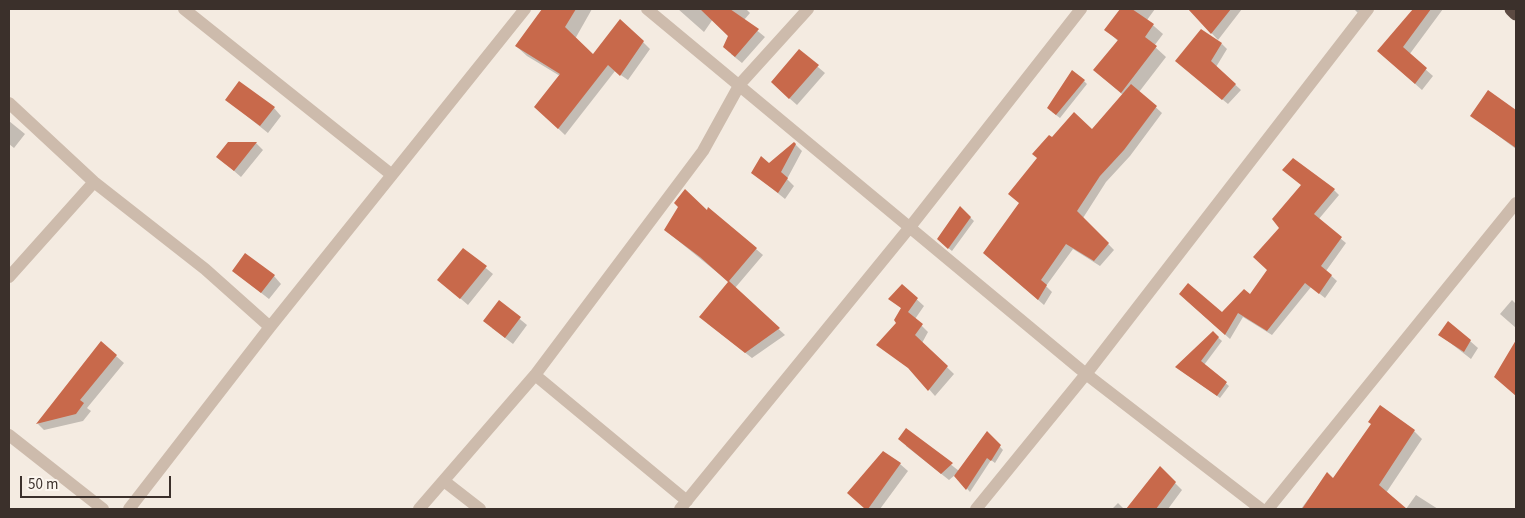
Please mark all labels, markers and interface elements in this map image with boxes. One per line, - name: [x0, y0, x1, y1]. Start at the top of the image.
- scale bar: [22, 466, 174, 498]
- text: 50 m: [28, 474, 58, 495]

